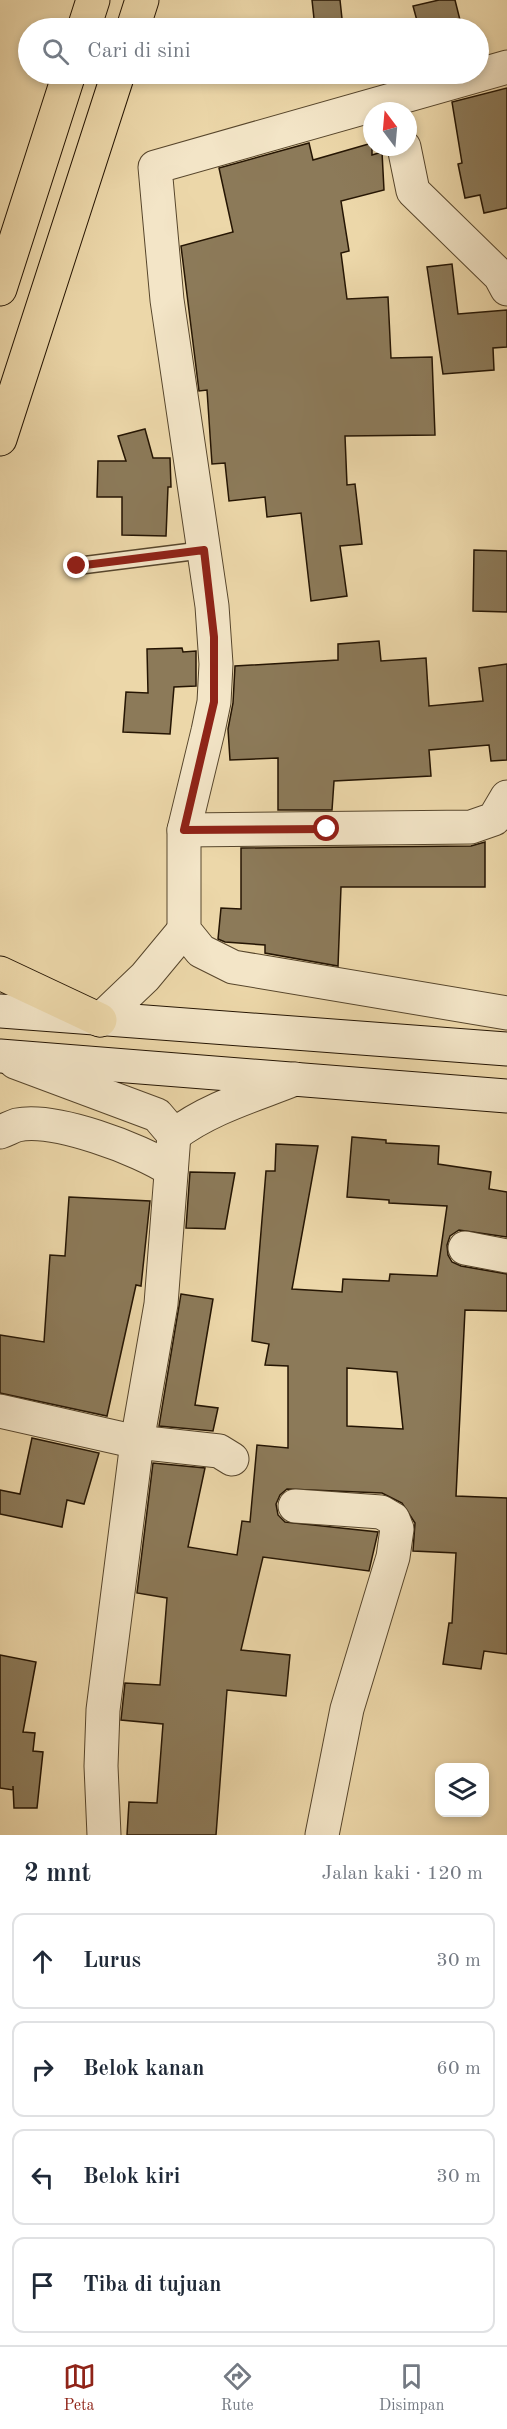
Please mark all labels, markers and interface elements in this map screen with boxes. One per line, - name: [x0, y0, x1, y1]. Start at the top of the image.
- search box: [18, 18, 489, 84]
- icon: search: [39, 35, 72, 68]
- text: Cari di sini: [87, 40, 191, 62]
- north arrow: [363, 102, 417, 156]
- route end: [63, 552, 89, 578]
- route start: [313, 815, 339, 841]
- map controls: [435, 1763, 489, 1817]
- button: layers: [435, 1763, 489, 1817]
- text: 2 mnt: [24, 1861, 91, 1887]
- text: Jalan kaki · 120 m: [321, 1864, 483, 1884]
- icon: ahead: [26, 1945, 59, 1978]
- text: Lurus: [83, 1950, 141, 1972]
- text: 30 m: [436, 1951, 481, 1971]
- icon: right: [26, 2053, 59, 2086]
- text: Belok kanan: [83, 2058, 205, 2080]
- text: 60 m: [436, 2059, 481, 2079]
- icon: left: [26, 2161, 59, 2194]
- text: Belok kiri: [83, 2166, 180, 2188]
- text: 30 m: [436, 2167, 481, 2187]
- icon: arrive: [26, 2269, 59, 2302]
- text: Tiba di tujuan: [83, 2274, 221, 2296]
- tab: Peta: [63, 2360, 96, 2416]
- tab: Rute: [221, 2360, 254, 2416]
- tab: Disimpan: [379, 2360, 444, 2416]

